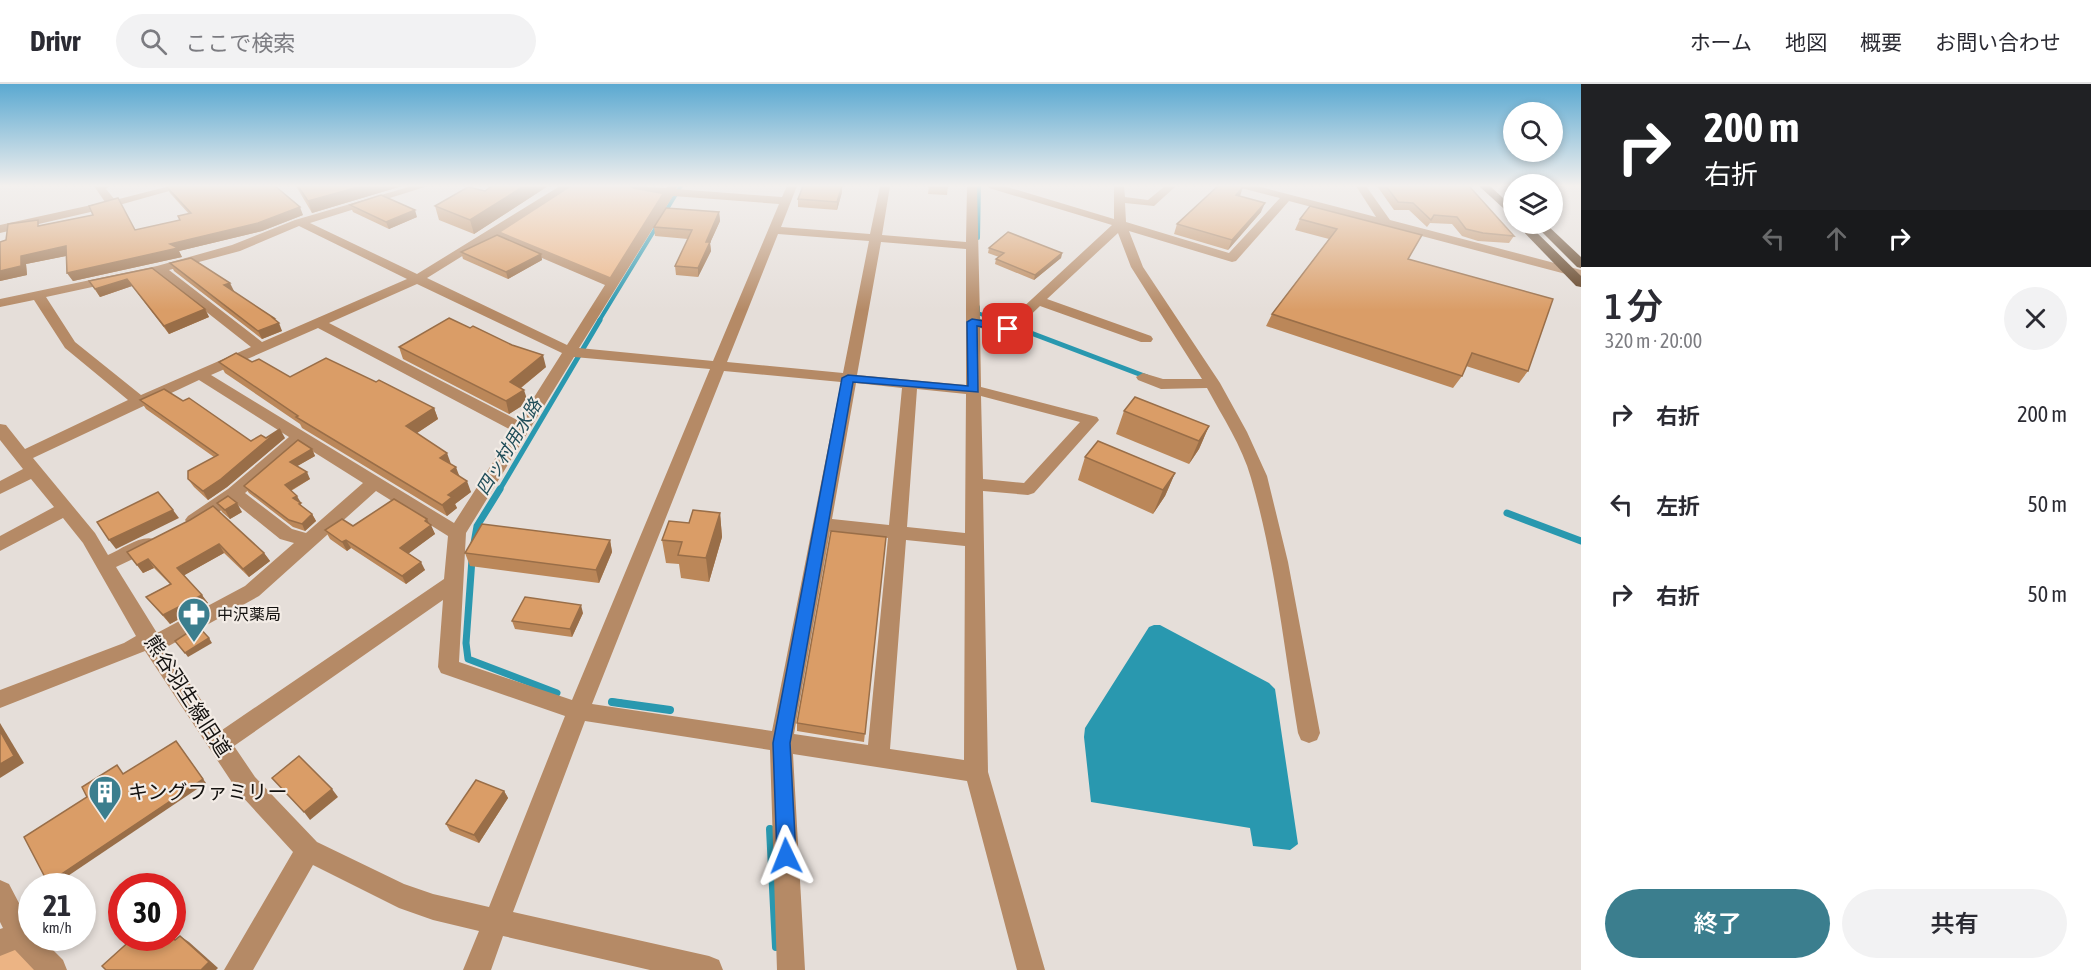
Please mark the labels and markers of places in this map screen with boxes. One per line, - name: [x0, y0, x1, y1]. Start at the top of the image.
- pin: [982, 303, 1033, 354]
- pharmacy icon: 中沢薬局: [176, 596, 212, 643]
- place label: 中沢薬局: [217, 605, 281, 623]
- building icon: キングファミリー: [87, 774, 123, 821]
- place label: キングファミリー: [128, 780, 287, 803]

